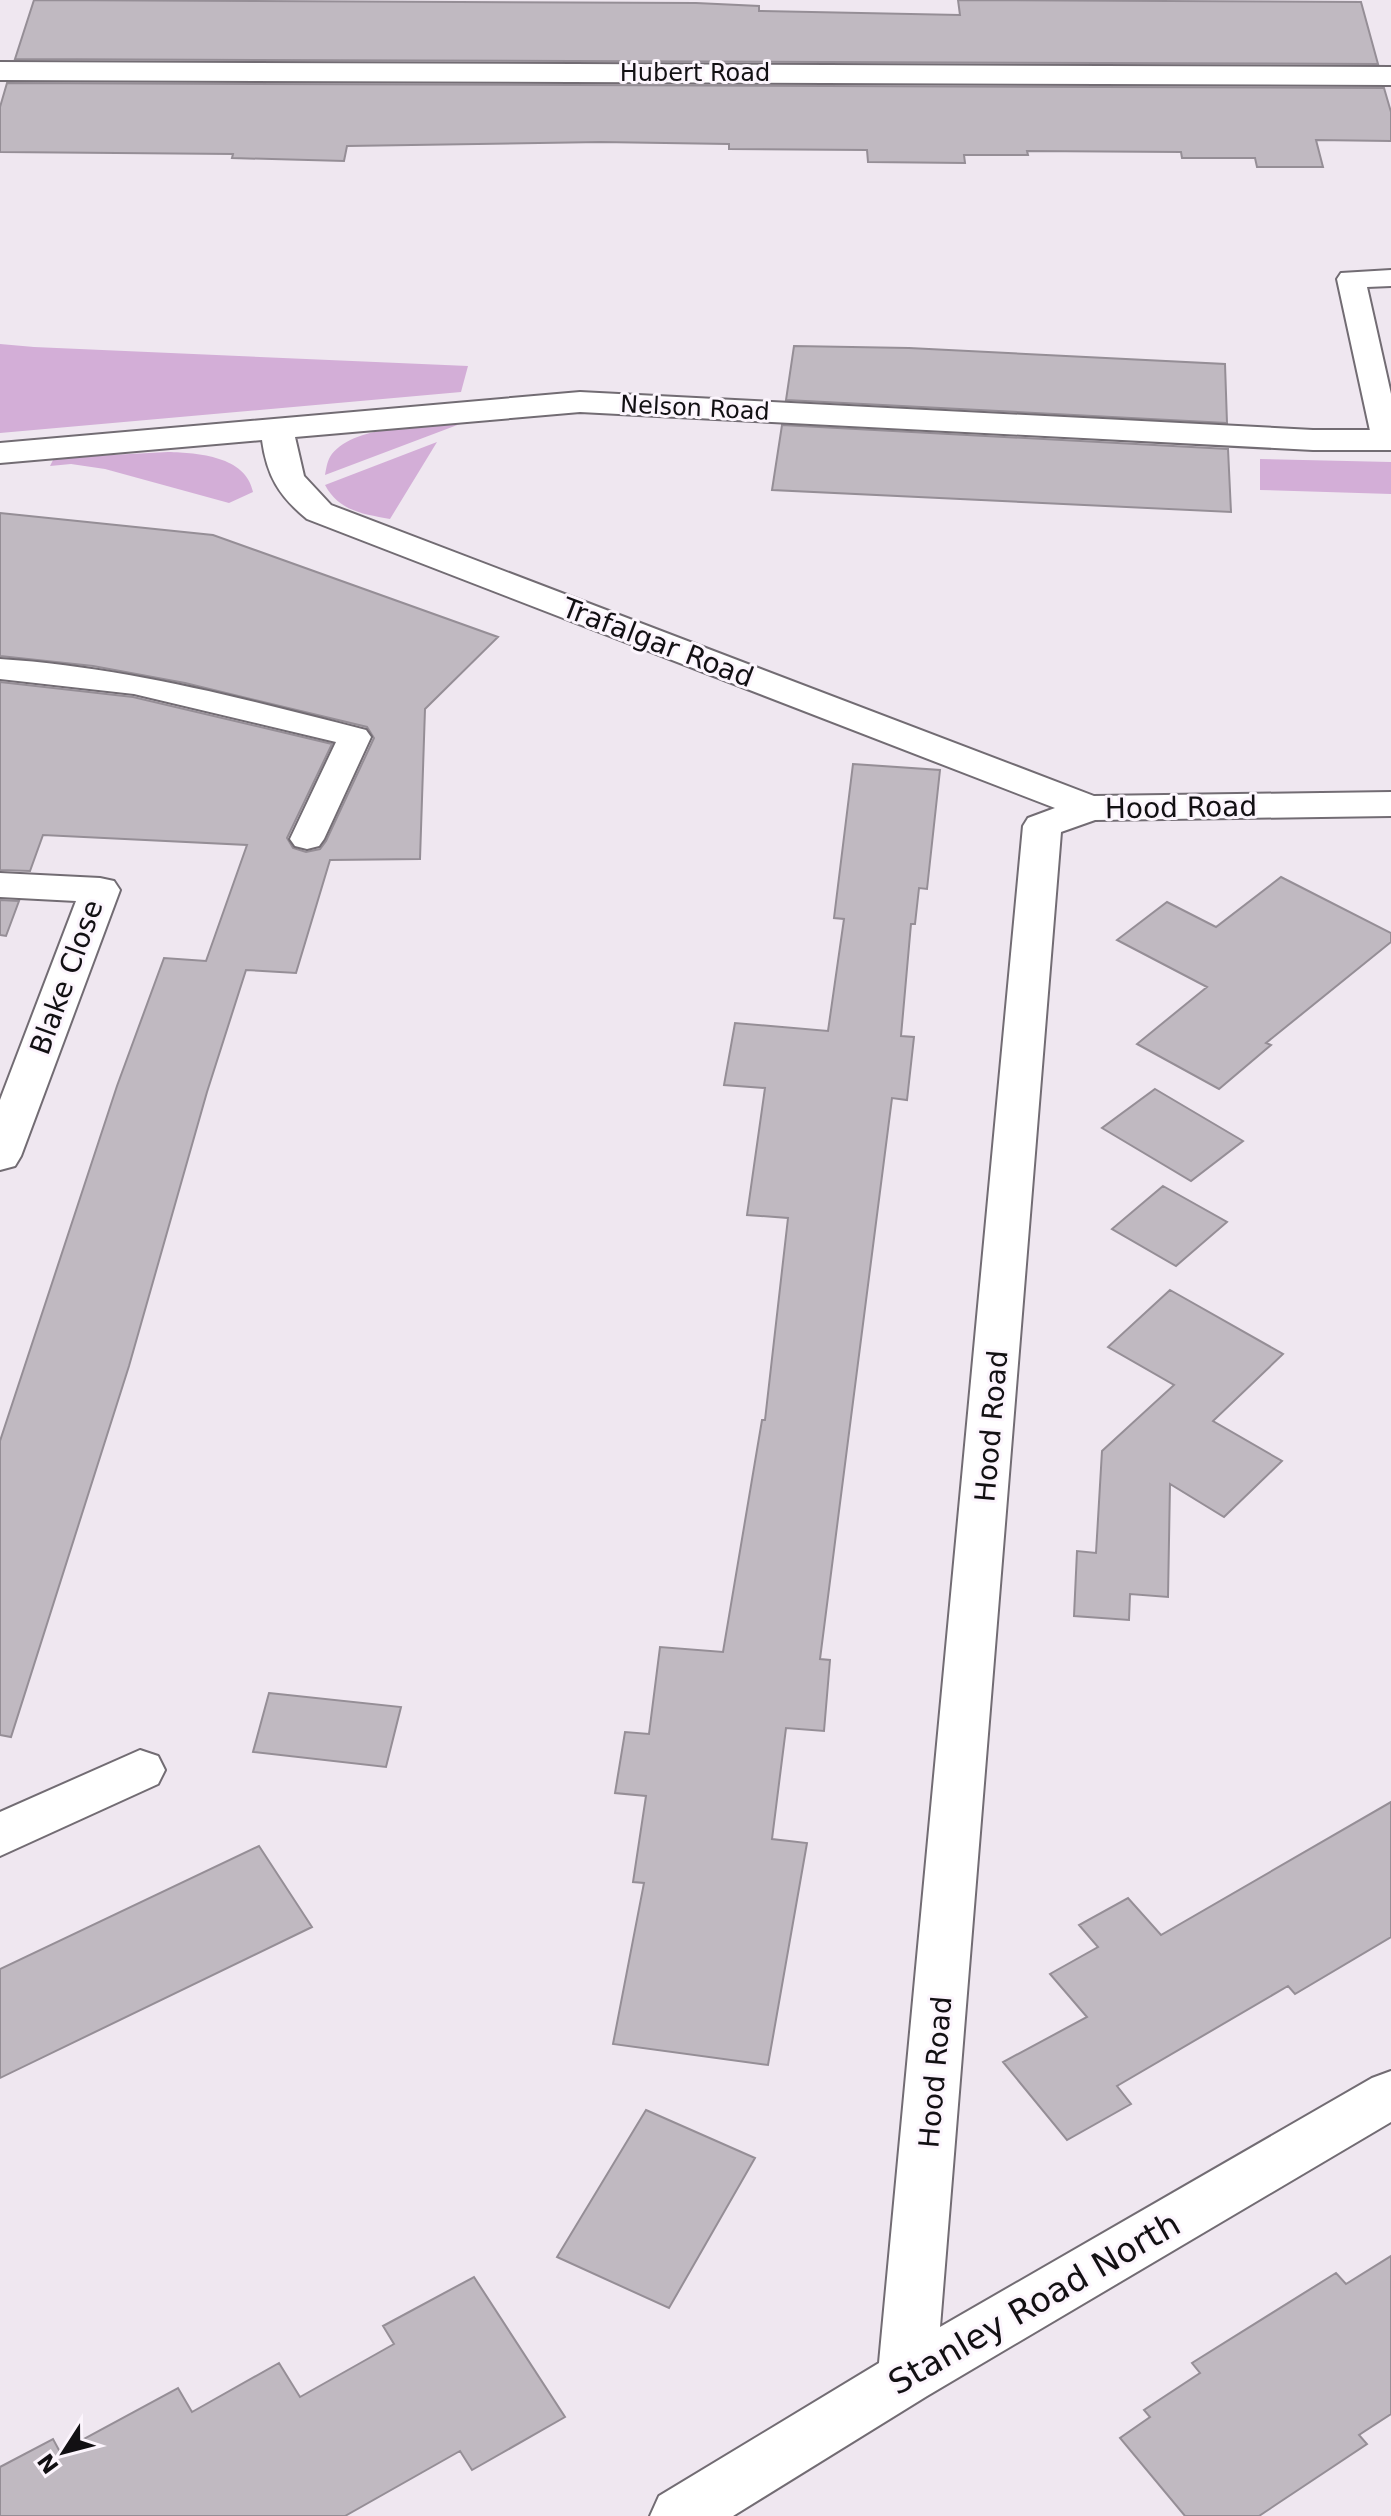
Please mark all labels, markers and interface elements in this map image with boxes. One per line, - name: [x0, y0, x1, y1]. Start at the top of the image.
- street label: Hubert Road: [620, 59, 770, 87]
- street label: Nelson Road: [620, 390, 770, 426]
- street label: Trafalgar Road: [557, 590, 758, 694]
- street label: Hood Road: [1105, 790, 1257, 825]
- street label: Blake Close: [23, 896, 110, 1059]
- street label: Hood Road: [968, 1349, 1015, 1503]
- street label: Hood Road: [912, 1995, 959, 2149]
- street label: Stanley Road North: [881, 2203, 1187, 2403]
- north arrow: [24, 2412, 104, 2492]
- text: N: [33, 2449, 64, 2478]

